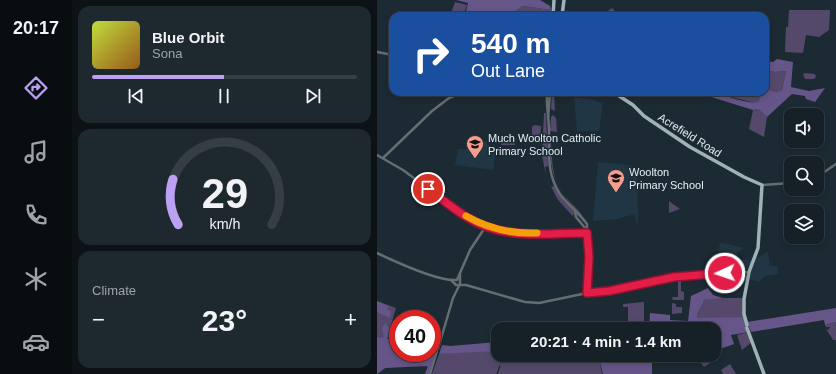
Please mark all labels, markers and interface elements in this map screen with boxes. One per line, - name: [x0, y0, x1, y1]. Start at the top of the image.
- text: 20:17: [13, 18, 59, 38]
- icon: right: [405, 28, 457, 80]
- text: 540 m: [471, 28, 550, 59]
- text: Blue Orbit: [152, 29, 225, 46]
- text: Sona: [152, 46, 182, 61]
- text: Out Lane: [471, 61, 545, 81]
- icon: directions: [22, 74, 50, 102]
- icon: previous: [125, 85, 147, 107]
- icon: pause: [213, 85, 235, 107]
- icon: next: [302, 85, 324, 107]
- map controls: [784, 108, 824, 244]
- button: sound: [784, 108, 824, 148]
- street label: Acrefield Road: [656, 111, 724, 159]
- place label: Much Woolton Catholic Primary School: [488, 132, 601, 157]
- school or university icon: Much Woolton Catholic Primary School: [465, 134, 485, 159]
- icon: music: [22, 138, 50, 166]
- button: search: [784, 156, 824, 196]
- place label: Woolton Primary School: [629, 166, 704, 191]
- school or university icon: Woolton Primary School: [606, 168, 626, 193]
- text: 29: [201, 170, 248, 217]
- pin: [411, 172, 445, 206]
- icon: arrive: [417, 178, 439, 200]
- icon: phone: [22, 201, 50, 229]
- button: layers: [784, 204, 824, 244]
- text: km/h: [209, 216, 240, 232]
- position arrow: [704, 252, 746, 294]
- icon: climate: [22, 265, 50, 293]
- text: Climate: [92, 283, 136, 298]
- text: 23°: [202, 304, 247, 337]
- text: −: [92, 307, 105, 332]
- text: +: [344, 307, 357, 332]
- speed limit sign: 40: [389, 310, 441, 362]
- icon: car: [22, 328, 50, 356]
- text: 20:21 · 4 min · 1.4 km: [531, 333, 681, 350]

